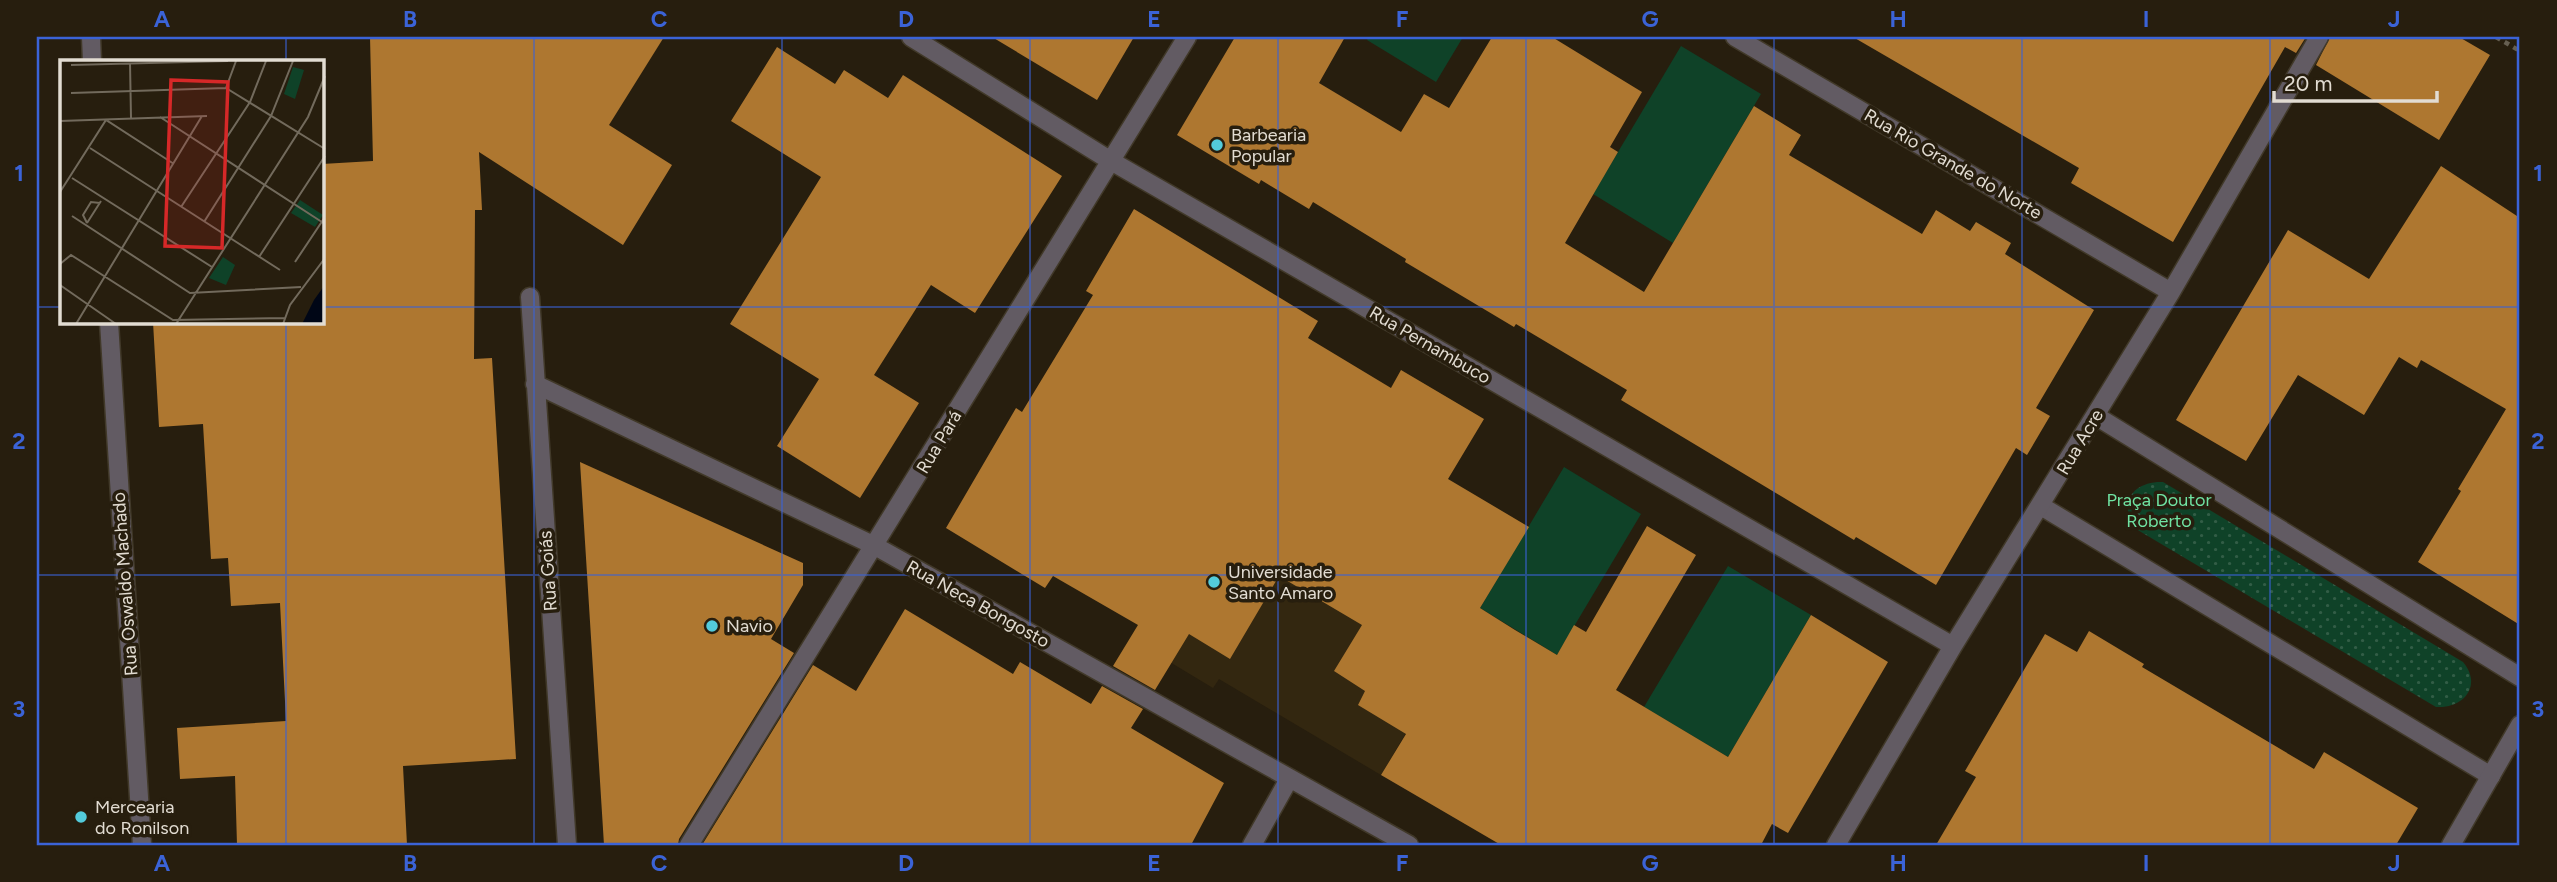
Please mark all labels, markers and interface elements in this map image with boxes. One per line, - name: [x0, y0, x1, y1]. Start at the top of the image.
- text: A: [154, 5, 171, 33]
- text: B: [403, 5, 417, 33]
- text: C: [651, 5, 668, 33]
- text: D: [898, 5, 914, 33]
- text: E: [1147, 5, 1161, 33]
- text: F: [1396, 5, 1409, 33]
- text: G: [1641, 5, 1659, 33]
- text: H: [1889, 5, 1907, 33]
- text: I: [2143, 5, 2149, 33]
- text: J: [2388, 5, 2400, 33]
- inset map: [60, 60, 324, 324]
- scale bar: [2274, 60, 2436, 104]
- text: 20 m: [2284, 71, 2332, 96]
- street label: Rua Rio Grande do Norte: [1860, 104, 2046, 224]
- place label: Barbearia Popular: [1231, 124, 1306, 167]
- marker: Barbearia Popular: [1209, 137, 1225, 153]
- text: 1: [14, 159, 24, 187]
- text: 1: [2533, 159, 2543, 187]
- street label: Rua Pernambuco: [1365, 301, 1495, 389]
- street label: Rua Acre: [2052, 405, 2108, 479]
- street label: Rua Pará: [912, 407, 966, 477]
- text: 2: [12, 427, 26, 455]
- text: 2: [2531, 427, 2545, 455]
- park label: Praça Doutor Roberto: [2106, 489, 2212, 532]
- street label: Rua Oswaldo Machado: [108, 491, 142, 677]
- street label: Rua Goiás: [534, 530, 562, 612]
- street label: Rua Neca Bongosto: [903, 556, 1053, 652]
- place label: Universidade Santo Amaro: [1228, 561, 1333, 604]
- marker: Universidade Santo Amaro: [1206, 574, 1222, 590]
- place label: Navio: [726, 615, 773, 637]
- marker: Navio: [704, 618, 720, 634]
- text: 3: [13, 695, 25, 723]
- text: 3: [2532, 695, 2544, 723]
- place label: Mercearia do Ronilson: [95, 796, 189, 839]
- marker: Mercearia do Ronilson: [73, 809, 89, 825]
- text: A: [154, 849, 171, 877]
- text: B: [403, 849, 417, 877]
- text: C: [651, 849, 668, 877]
- text: D: [898, 849, 914, 877]
- text: E: [1147, 849, 1161, 877]
- text: F: [1396, 849, 1409, 877]
- text: G: [1641, 849, 1659, 877]
- text: H: [1889, 849, 1907, 877]
- text: I: [2143, 849, 2149, 877]
- text: J: [2388, 849, 2400, 877]

